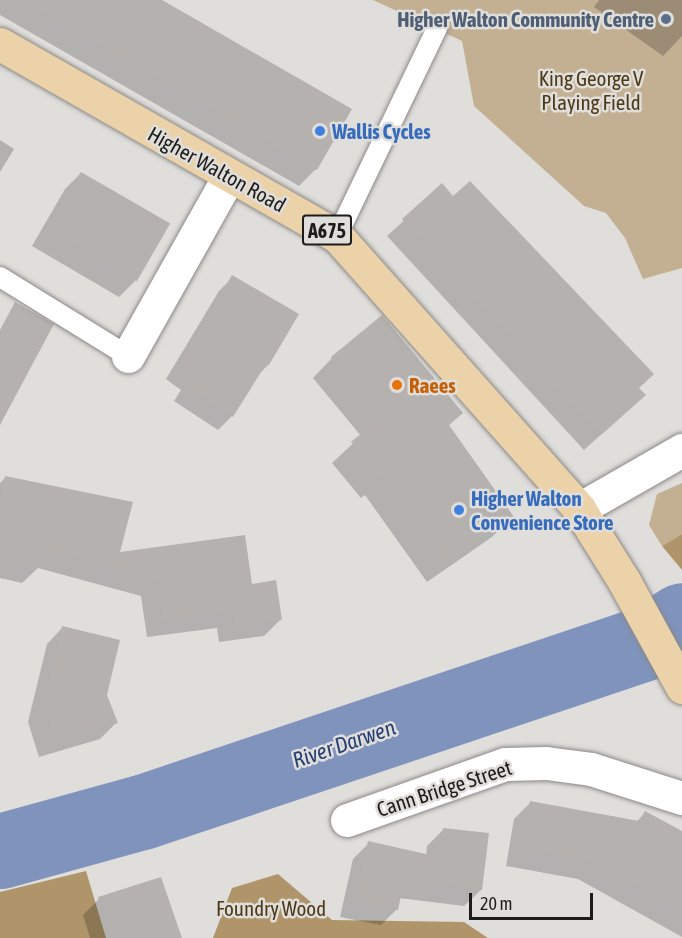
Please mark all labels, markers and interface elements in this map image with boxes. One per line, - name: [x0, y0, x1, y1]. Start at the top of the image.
- place label: Higher Walton Community Centre: [397, 6, 654, 32]
- marker: Higher Walton Community Centre: [659, 12, 673, 26]
- park label: King George V Playing Field: [539, 65, 643, 115]
- place label: Wallis Cycles: [332, 118, 431, 144]
- street label: Higher Walton Road: [144, 121, 290, 217]
- marker: Wallis Cycles: [313, 124, 327, 138]
- road number: A675: [302, 213, 352, 247]
- place label: Raees: [409, 372, 456, 398]
- marker: Raees: [390, 378, 404, 392]
- place label: Higher Walton Convenience Store: [471, 485, 614, 535]
- marker: Higher Walton Convenience Store: [452, 503, 466, 517]
- water label: River Darwen: [289, 714, 399, 774]
- street label: Cann Bridge Street: [373, 754, 515, 822]
- scale bar: [472, 881, 596, 919]
- text: 20 m: [480, 893, 512, 914]
- park label: Foundry Wood: [216, 895, 326, 921]

